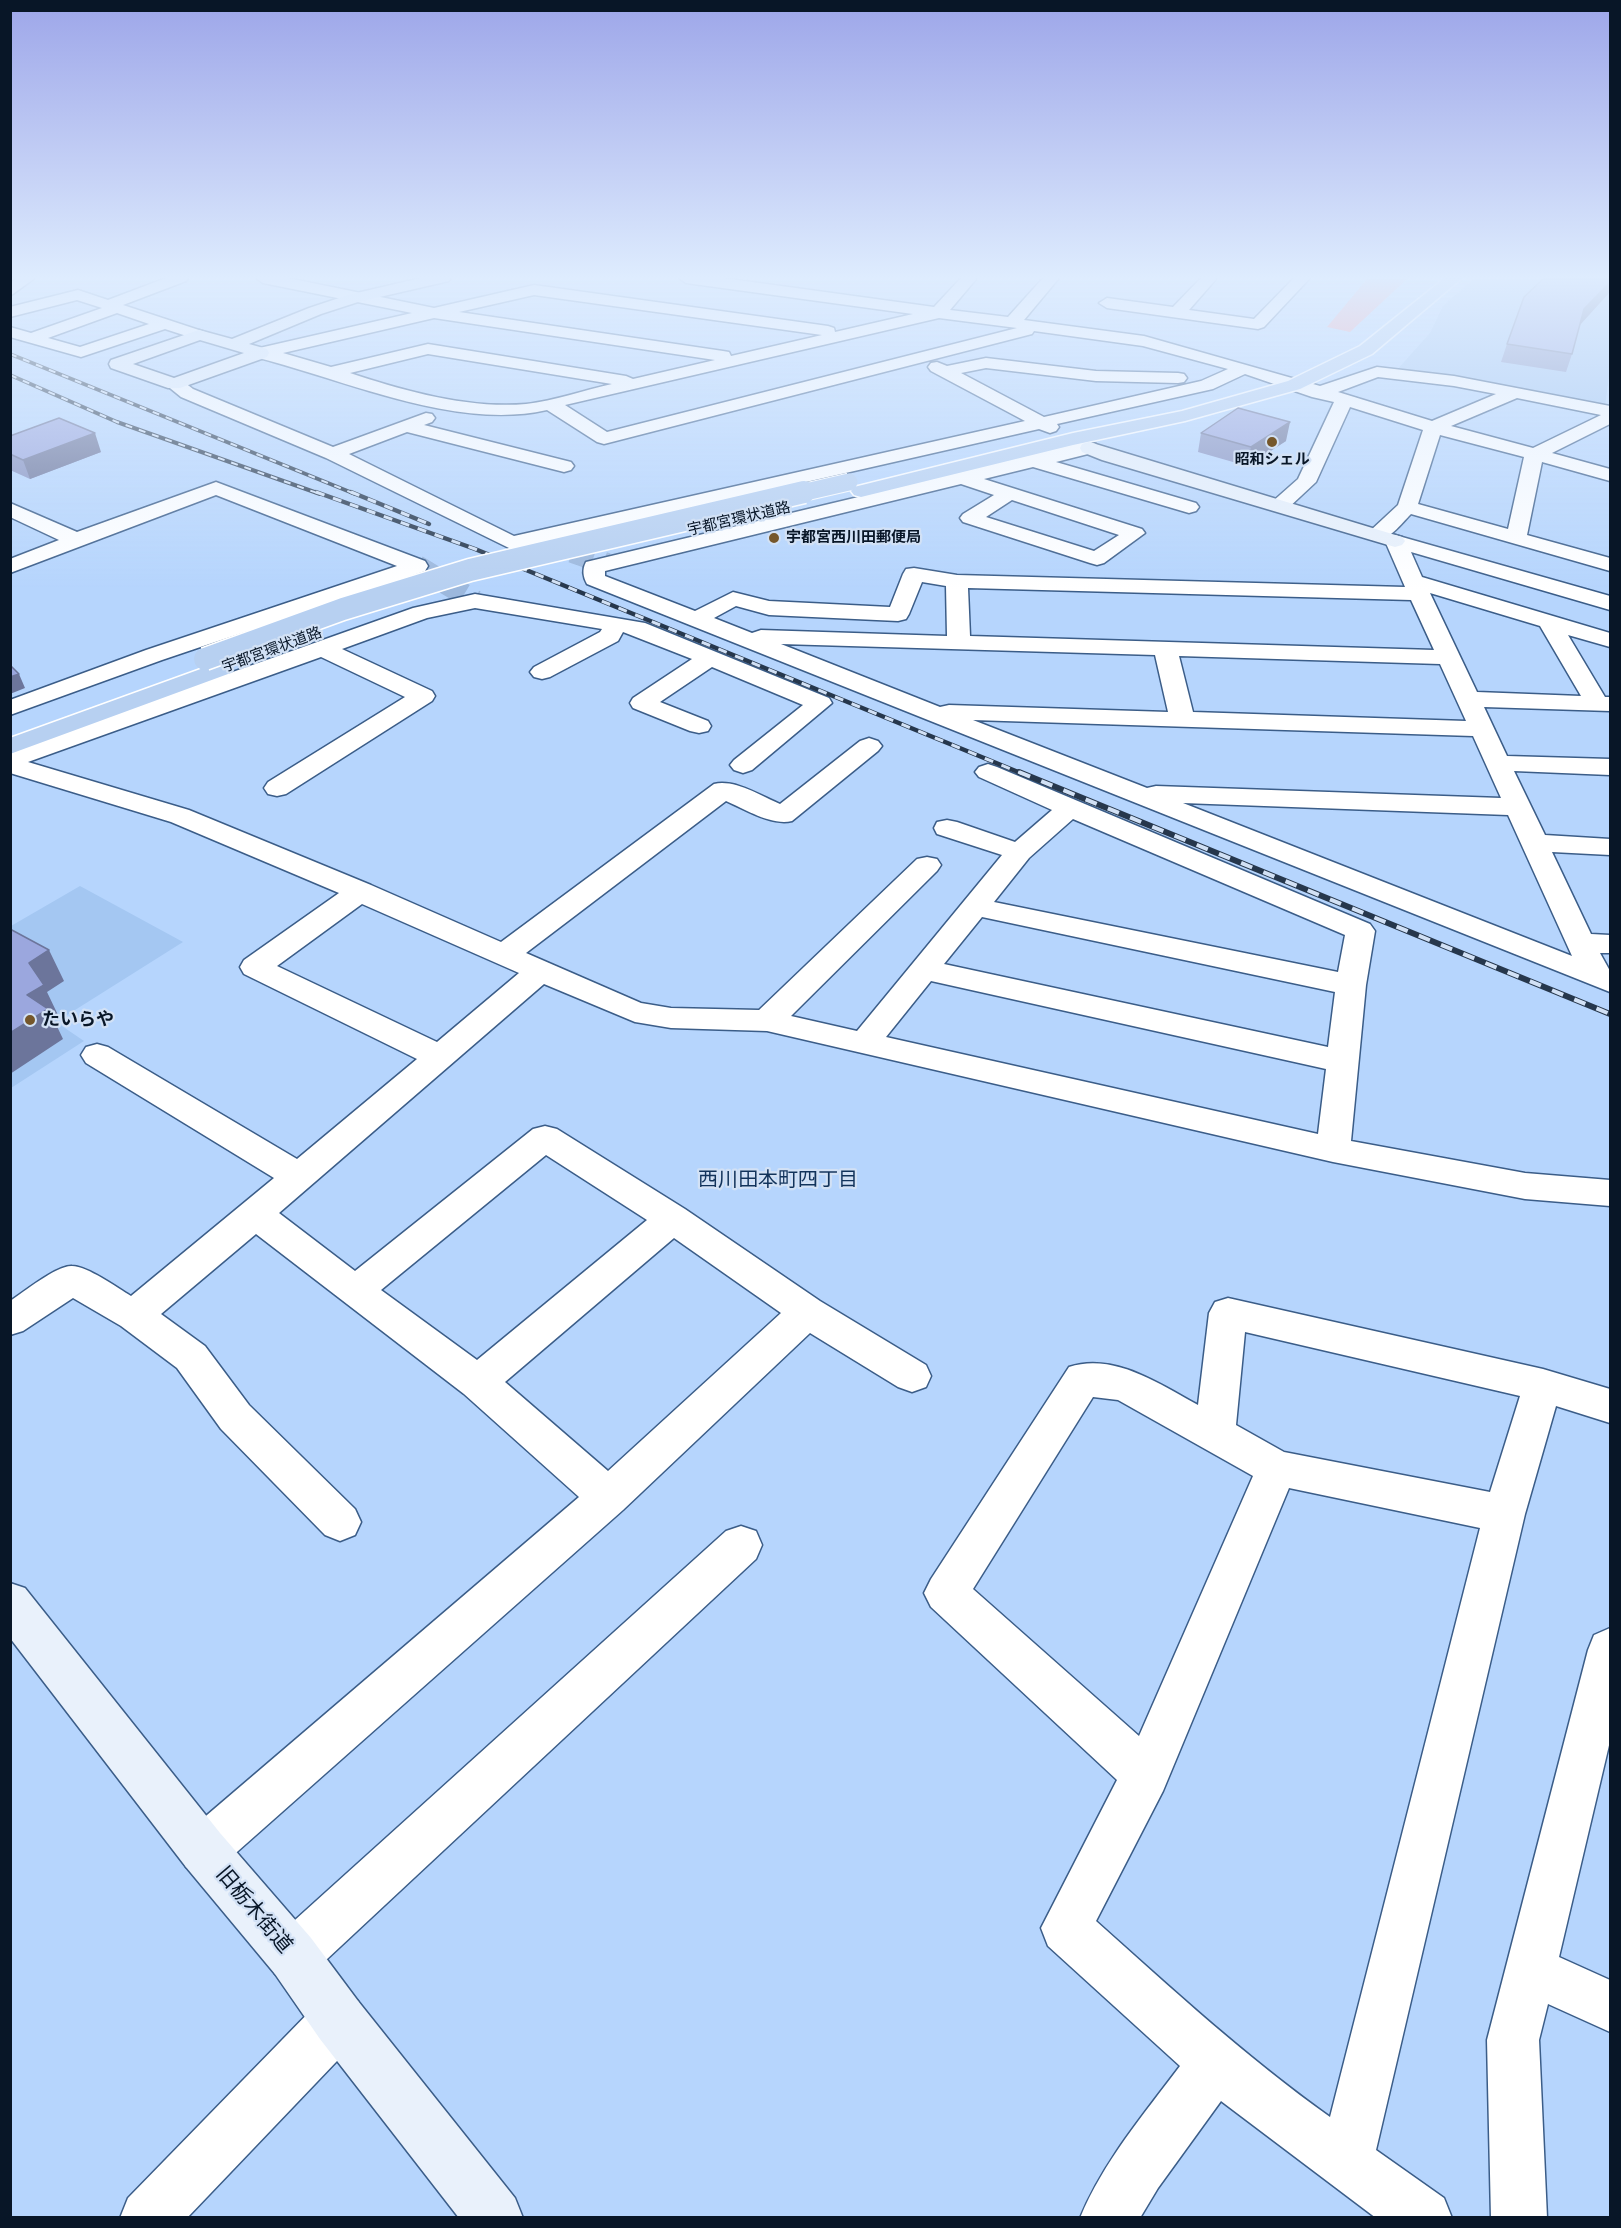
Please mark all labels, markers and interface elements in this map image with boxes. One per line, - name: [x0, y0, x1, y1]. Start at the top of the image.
- marker: 昭和シェル: [1265, 435, 1279, 449]
- place label: 昭和シェル: [1235, 451, 1309, 469]
- street label: 宇都宮環状道路: [686, 498, 792, 540]
- place label: 宇都宮西川田郵便局: [786, 529, 921, 547]
- marker: 宇都宮西川田郵便局: [767, 531, 781, 545]
- street label: 宇都宮環状道路: [220, 624, 324, 676]
- place label: たいらや: [42, 1009, 114, 1031]
- marker: たいらや: [23, 1013, 37, 1027]
- district label: 西川田本町四丁目: [698, 1168, 858, 1192]
- street label: 旧栃木街道: [211, 1862, 297, 1958]

